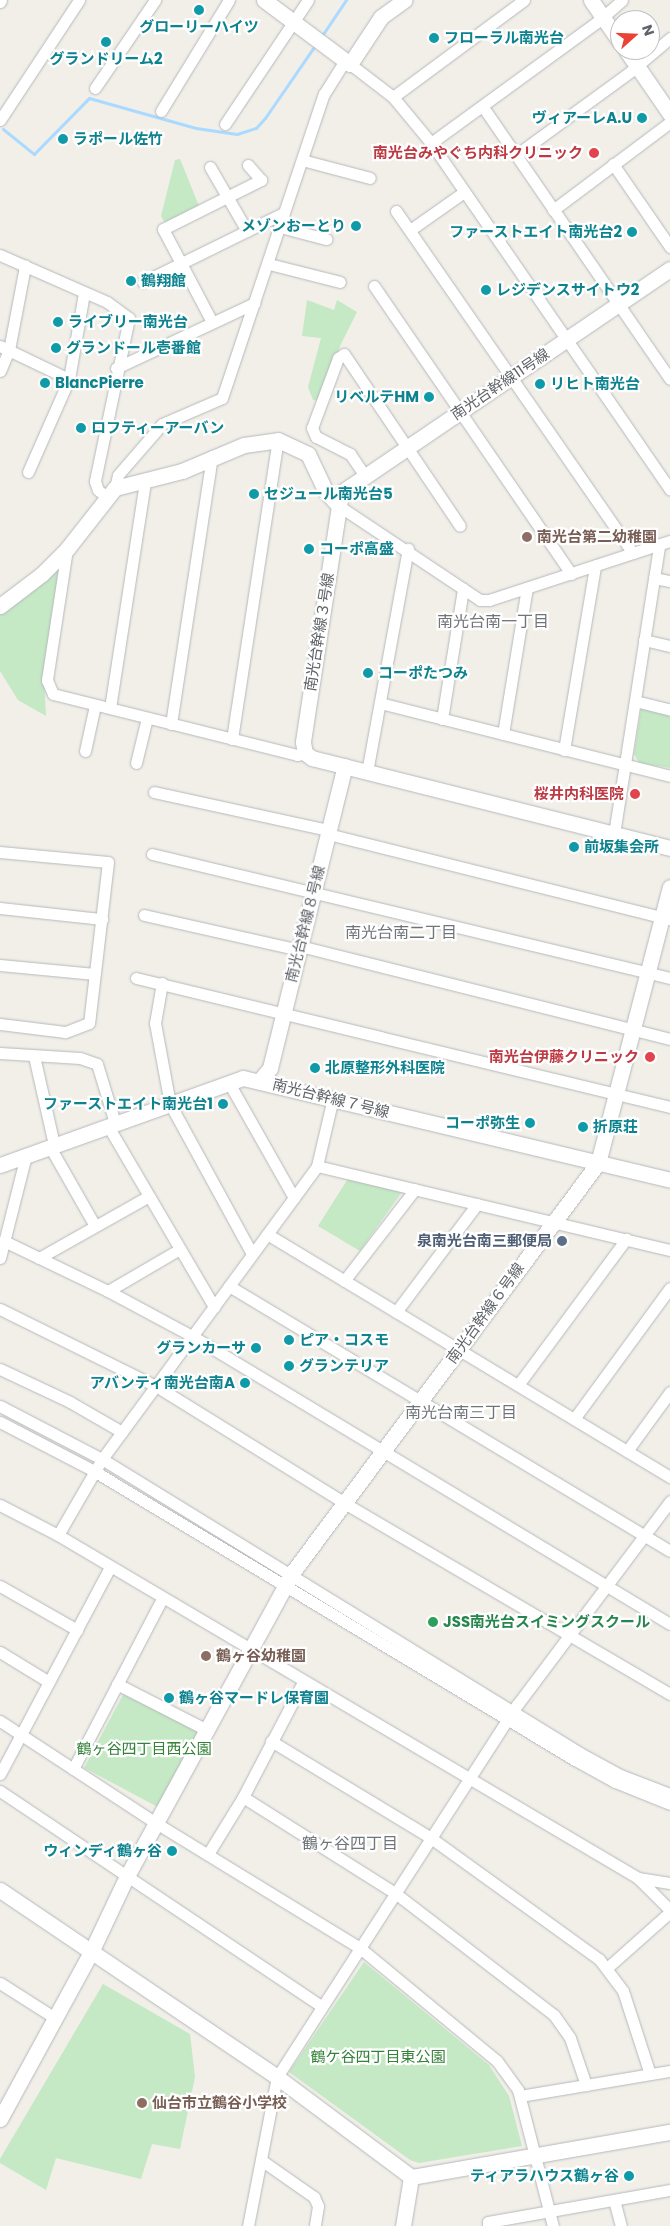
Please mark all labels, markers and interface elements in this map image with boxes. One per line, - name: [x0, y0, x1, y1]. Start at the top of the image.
- marker: グローリーハイツ: [193, 4, 205, 16]
- north arrow: [610, 10, 660, 60]
- place label: グローリーハイツ: [139, 18, 259, 36]
- text: N: [637, 22, 659, 39]
- place label: フローラル南光台: [444, 29, 564, 47]
- marker: フローラル南光台: [428, 32, 440, 44]
- marker: グランドリーム2: [100, 36, 112, 48]
- place label: グランドリーム2: [49, 50, 163, 68]
- place label: ヴィアーレA.U: [532, 109, 632, 127]
- marker: ヴィアーレA.U: [636, 112, 648, 124]
- place label: ラポール佐竹: [73, 130, 163, 148]
- marker: ラポール佐竹: [57, 133, 69, 145]
- place label: 南光台みやぐち内科クリニック: [373, 144, 583, 162]
- marker: 南光台みやぐち内科クリニック: [587, 146, 601, 160]
- place label: メゾンおーとり: [241, 217, 346, 235]
- marker: メゾンおーとり: [350, 220, 362, 232]
- place label: ファーストエイト南光台2: [448, 223, 622, 241]
- marker: ファーストエイト南光台2: [626, 226, 638, 238]
- place label: 鶴翔館: [141, 272, 186, 290]
- marker: 鶴翔館: [125, 275, 137, 287]
- place label: レジデンスサイトウ2: [496, 281, 640, 299]
- marker: レジデンスサイトウ2: [480, 284, 492, 296]
- place label: ライブリー南光台: [68, 313, 188, 331]
- marker: ライブリー南光台: [52, 316, 64, 328]
- place label: グランドール壱番館: [66, 339, 201, 357]
- marker: グランドール壱番館: [50, 342, 62, 354]
- street label: 南光台幹線11号線: [447, 344, 553, 424]
- place label: BlancPierre: [55, 374, 144, 392]
- place label: リヒト南光台: [550, 375, 640, 393]
- marker: BlancPierre: [39, 377, 51, 389]
- marker: リヒト南光台: [534, 378, 546, 390]
- place label: リベルテHM: [334, 388, 419, 406]
- marker: リベルテHM: [423, 391, 435, 403]
- place label: ロフティーアーバン: [91, 419, 225, 437]
- marker: ロフティーアーバン: [75, 422, 87, 434]
- place label: セジュール南光台5: [264, 485, 394, 503]
- marker: セジュール南光台5: [248, 488, 260, 500]
- place label: 南光台第二幼稚園: [537, 528, 657, 546]
- marker: 南光台第二幼稚園: [521, 531, 533, 543]
- place label: コーポ高盛: [319, 540, 394, 558]
- marker: コーポ高盛: [303, 543, 315, 555]
- street label: 南光台幹線３号線: [301, 571, 337, 693]
- district label: 南光台南一丁目: [437, 612, 549, 632]
- place label: コーポたつみ: [378, 664, 468, 682]
- marker: コーポたつみ: [362, 667, 374, 679]
- place label: 桜井内科医院: [534, 785, 624, 803]
- marker: 桜井内科医院: [628, 787, 642, 801]
- place label: 前坂集会所: [584, 838, 659, 856]
- marker: 前坂集会所: [568, 841, 580, 853]
- street label: 南光台幹線８号線: [282, 864, 328, 984]
- district label: 南光台南二丁目: [345, 923, 457, 943]
- place label: 南光台伊藤クリニック: [489, 1048, 639, 1066]
- marker: 南光台伊藤クリニック: [643, 1050, 657, 1064]
- place label: 北原整形外科医院: [325, 1059, 445, 1077]
- marker: 北原整形外科医院: [309, 1062, 321, 1074]
- street label: 南光台幹線７号線: [271, 1075, 391, 1121]
- place label: ファーストエイト南光台1: [42, 1095, 213, 1113]
- marker: ファーストエイト南光台1: [217, 1098, 229, 1110]
- place label: コーポ弥生: [445, 1114, 520, 1132]
- marker: コーポ弥生: [524, 1117, 536, 1129]
- place label: 折原荘: [593, 1118, 638, 1136]
- marker: 折原荘: [577, 1121, 589, 1133]
- place label: 泉南光台南三郵便局: [417, 1232, 552, 1250]
- marker: 泉南光台南三郵便局: [556, 1235, 568, 1247]
- street label: 南光台幹線６号線: [442, 1259, 528, 1367]
- place label: ピア・コスモ: [299, 1331, 389, 1349]
- marker: ピア・コスモ: [283, 1334, 295, 1346]
- place label: グランカーサ: [156, 1339, 246, 1357]
- marker: グランカーサ: [250, 1342, 262, 1354]
- place label: グランテリア: [299, 1357, 389, 1375]
- marker: グランテリア: [283, 1360, 295, 1372]
- place label: アバンティ南光台南A: [89, 1374, 235, 1392]
- marker: アバンティ南光台南A: [239, 1377, 251, 1389]
- district label: 南光台南三丁目: [405, 1403, 517, 1423]
- place label: JSS南光台スイミングスクール: [443, 1613, 650, 1631]
- marker: JSS南光台スイミングスクール: [427, 1616, 439, 1628]
- place label: 鶴ヶ谷幼稚園: [216, 1647, 306, 1665]
- marker: 鶴ヶ谷幼稚園: [200, 1650, 212, 1662]
- place label: 鶴ヶ谷マードレ保育園: [179, 1689, 329, 1707]
- marker: 鶴ヶ谷マードレ保育園: [163, 1692, 175, 1704]
- park label: 鶴ヶ谷四丁目西公園: [77, 1740, 211, 1758]
- district label: 鶴ヶ谷四丁目: [302, 1834, 398, 1854]
- place label: ウィンディ鶴ヶ谷: [42, 1842, 162, 1860]
- marker: ウィンディ鶴ヶ谷: [166, 1845, 178, 1857]
- park label: 鶴ケ谷四丁目東公園: [311, 2048, 445, 2066]
- place label: 仙台市立鶴谷小学校: [152, 2094, 287, 2112]
- marker: 仙台市立鶴谷小学校: [136, 2097, 148, 2109]
- place label: ティアラハウス鶴ヶ谷: [469, 2167, 619, 2185]
- marker: ティアラハウス鶴ヶ谷: [623, 2170, 635, 2182]

